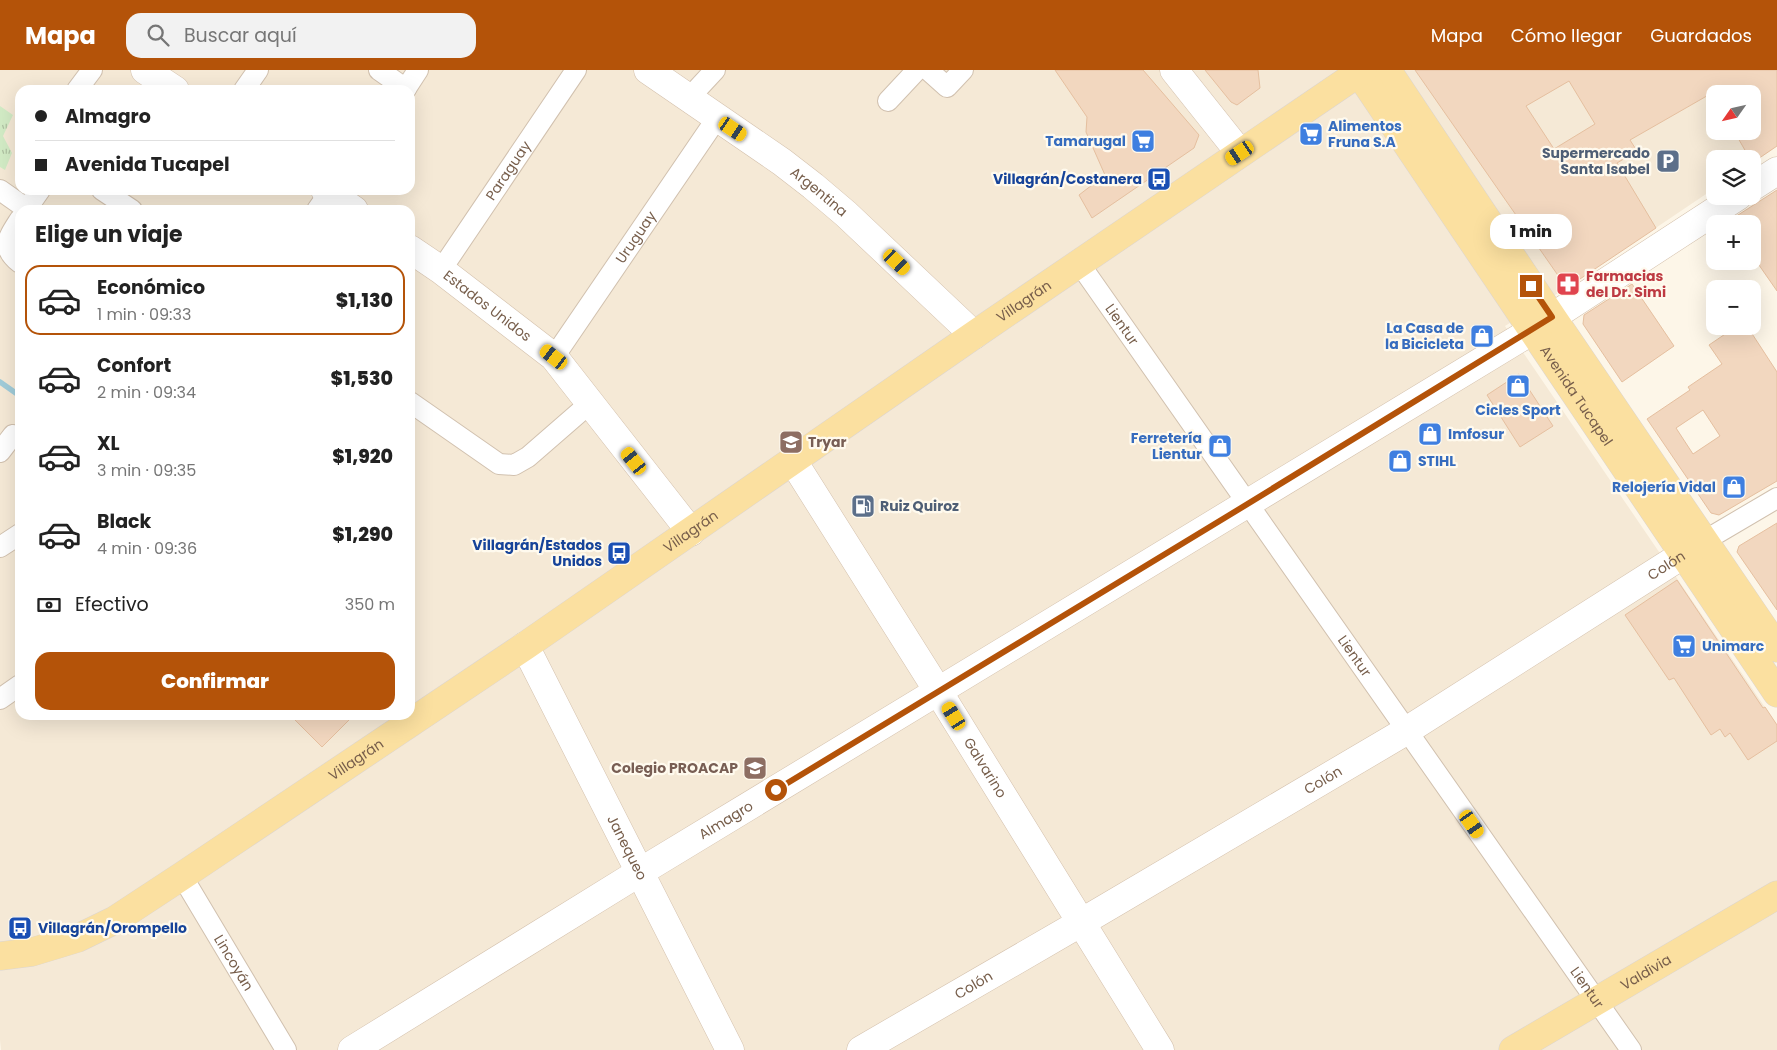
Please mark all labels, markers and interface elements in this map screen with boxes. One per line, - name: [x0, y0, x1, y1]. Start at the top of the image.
- search box: [126, 13, 476, 58]
- text: Mapa: [25, 19, 96, 52]
- icon: search: [144, 21, 172, 49]
- text: Buscar aquí: [184, 22, 297, 49]
- text: Mapa: [1431, 23, 1483, 48]
- text: Cómo llegar: [1511, 23, 1622, 48]
- text: Guardados: [1650, 23, 1752, 48]
- north arrow: [1706, 85, 1761, 140]
- map controls: [1706, 85, 1761, 335]
- text: Almagro: [65, 103, 151, 130]
- car: [716, 114, 749, 144]
- place label: Alimentos Fruna S.A: [1328, 116, 1402, 152]
- supermarket icon: Alimentos Fruna S.A: [1298, 121, 1324, 147]
- supermarket icon: Tamarugal: [1130, 128, 1156, 154]
- place label: Tamarugal: [1045, 131, 1126, 151]
- street label: Paraguay: [481, 137, 536, 204]
- car: [1223, 138, 1256, 168]
- place label: Supermercado Santa Isabel: [1542, 143, 1650, 179]
- parking icon: Supermercado Santa Isabel: [1655, 148, 1681, 174]
- button: layers: [1706, 150, 1761, 205]
- text: Avenida Tucapel: [65, 151, 229, 178]
- street label: Argentina: [786, 162, 852, 221]
- bus stop icon: Villagrán/Costanera: [1146, 166, 1172, 192]
- place label: Villagrán/Costanera: [993, 169, 1142, 189]
- street label: Uruguay: [611, 207, 661, 267]
- callout: 1 min: [1490, 214, 1572, 248]
- button: +: [1706, 215, 1761, 270]
- text: Elige un viaje: [35, 219, 183, 250]
- text: 1 min: [1510, 220, 1552, 243]
- car: [880, 246, 913, 278]
- street label: Estados Unidos: [439, 265, 536, 346]
- place label: Farmacias del Dr. Simi: [1586, 266, 1666, 302]
- pharmacy icon: Farmacias del Dr. Simi: [1555, 271, 1581, 297]
- text: Económico: [97, 274, 205, 301]
- street label: Villagrán: [992, 275, 1055, 327]
- route end: [1520, 275, 1542, 297]
- icon: car: [37, 278, 82, 323]
- button: −: [1706, 280, 1761, 335]
- text: $1,130: [336, 287, 393, 314]
- street label: Lientur: [1101, 300, 1144, 349]
- text: 1 min · 09:33: [97, 303, 191, 326]
- place label: La Casa de la Bicicleta: [1385, 318, 1464, 354]
- shop icon: La Casa de la Bicicleta: [1469, 323, 1495, 349]
- street label: Avenida Tucapel: [1535, 341, 1618, 450]
- car: [537, 342, 570, 372]
- text: Confort: [97, 352, 171, 379]
- icon: car: [37, 356, 82, 401]
- text: $1,530: [331, 365, 393, 392]
- shop icon: Cicles Sport: [1505, 373, 1531, 399]
- text: 2 min · 09:34: [97, 381, 196, 404]
- place label: Cicles Sport: [1475, 400, 1561, 420]
- shop icon: Imfosur: [1417, 421, 1443, 447]
- place label: Imfosur: [1448, 424, 1504, 444]
- place label: Ferretería Lientur: [1131, 428, 1202, 464]
- school or university icon: Tryar: [778, 429, 804, 455]
- text: XL: [97, 430, 120, 457]
- place label: Tryar: [808, 432, 847, 452]
- shop icon: Ferretería Lientur: [1207, 433, 1233, 459]
- icon: car: [37, 434, 82, 479]
- text: $1,920: [332, 443, 393, 470]
- car: [618, 445, 649, 477]
- shop icon: STIHL: [1387, 448, 1413, 474]
- place label: STIHL: [1418, 451, 1456, 471]
- text: 3 min · 09:35: [97, 459, 196, 482]
- shop icon: Relojería Vidal: [1721, 474, 1747, 500]
- place label: Relojería Vidal: [1612, 477, 1716, 497]
- fuel station icon: Ruiz Quiroz: [850, 493, 876, 519]
- place label: Ruiz Quiroz: [880, 496, 959, 516]
- street label: Villagrán: [659, 505, 722, 557]
- text: Black: [97, 508, 151, 535]
- icon: car: [37, 512, 82, 557]
- text: $1,290: [332, 521, 393, 548]
- place label: Villagrán/Estados Unidos: [472, 535, 602, 571]
- text: 4 min · 09:36: [97, 537, 197, 560]
- bus stop icon: Villagrán/Estados Unidos: [606, 540, 632, 566]
- street label: Colón: [1644, 546, 1689, 585]
- icon: cash: [35, 591, 63, 619]
- text: Efectivo: [75, 591, 149, 618]
- text: 350 m: [345, 593, 395, 616]
- street label: Lientur: [1333, 631, 1376, 681]
- supermarket icon: Unimarc: [1671, 633, 1697, 659]
- place label: Unimarc: [1702, 636, 1765, 656]
- button: Confirmar: [35, 652, 395, 710]
- car: [939, 699, 968, 733]
- street label: Villagrán: [324, 734, 387, 785]
- street label: Galvarino: [959, 734, 1012, 802]
- school or university icon: Colegio PROACAP: [742, 755, 768, 781]
- place label: Colegio PROACAP: [611, 758, 738, 778]
- street label: Colón: [1300, 761, 1346, 799]
- route start: [765, 779, 787, 801]
- street label: Almagro: [695, 796, 757, 844]
- car: [1457, 807, 1486, 841]
- street label: Janequeo: [602, 812, 652, 884]
- bus stop icon: Villagrán/Orompello: [7, 915, 33, 941]
- place label: Villagrán/Orompello: [38, 918, 187, 938]
- street label: Lincoyán: [209, 931, 258, 995]
- street label: Valdivia: [1617, 949, 1675, 995]
- street label: Lientur: [1566, 963, 1609, 1012]
- street label: Colón: [951, 966, 996, 1004]

